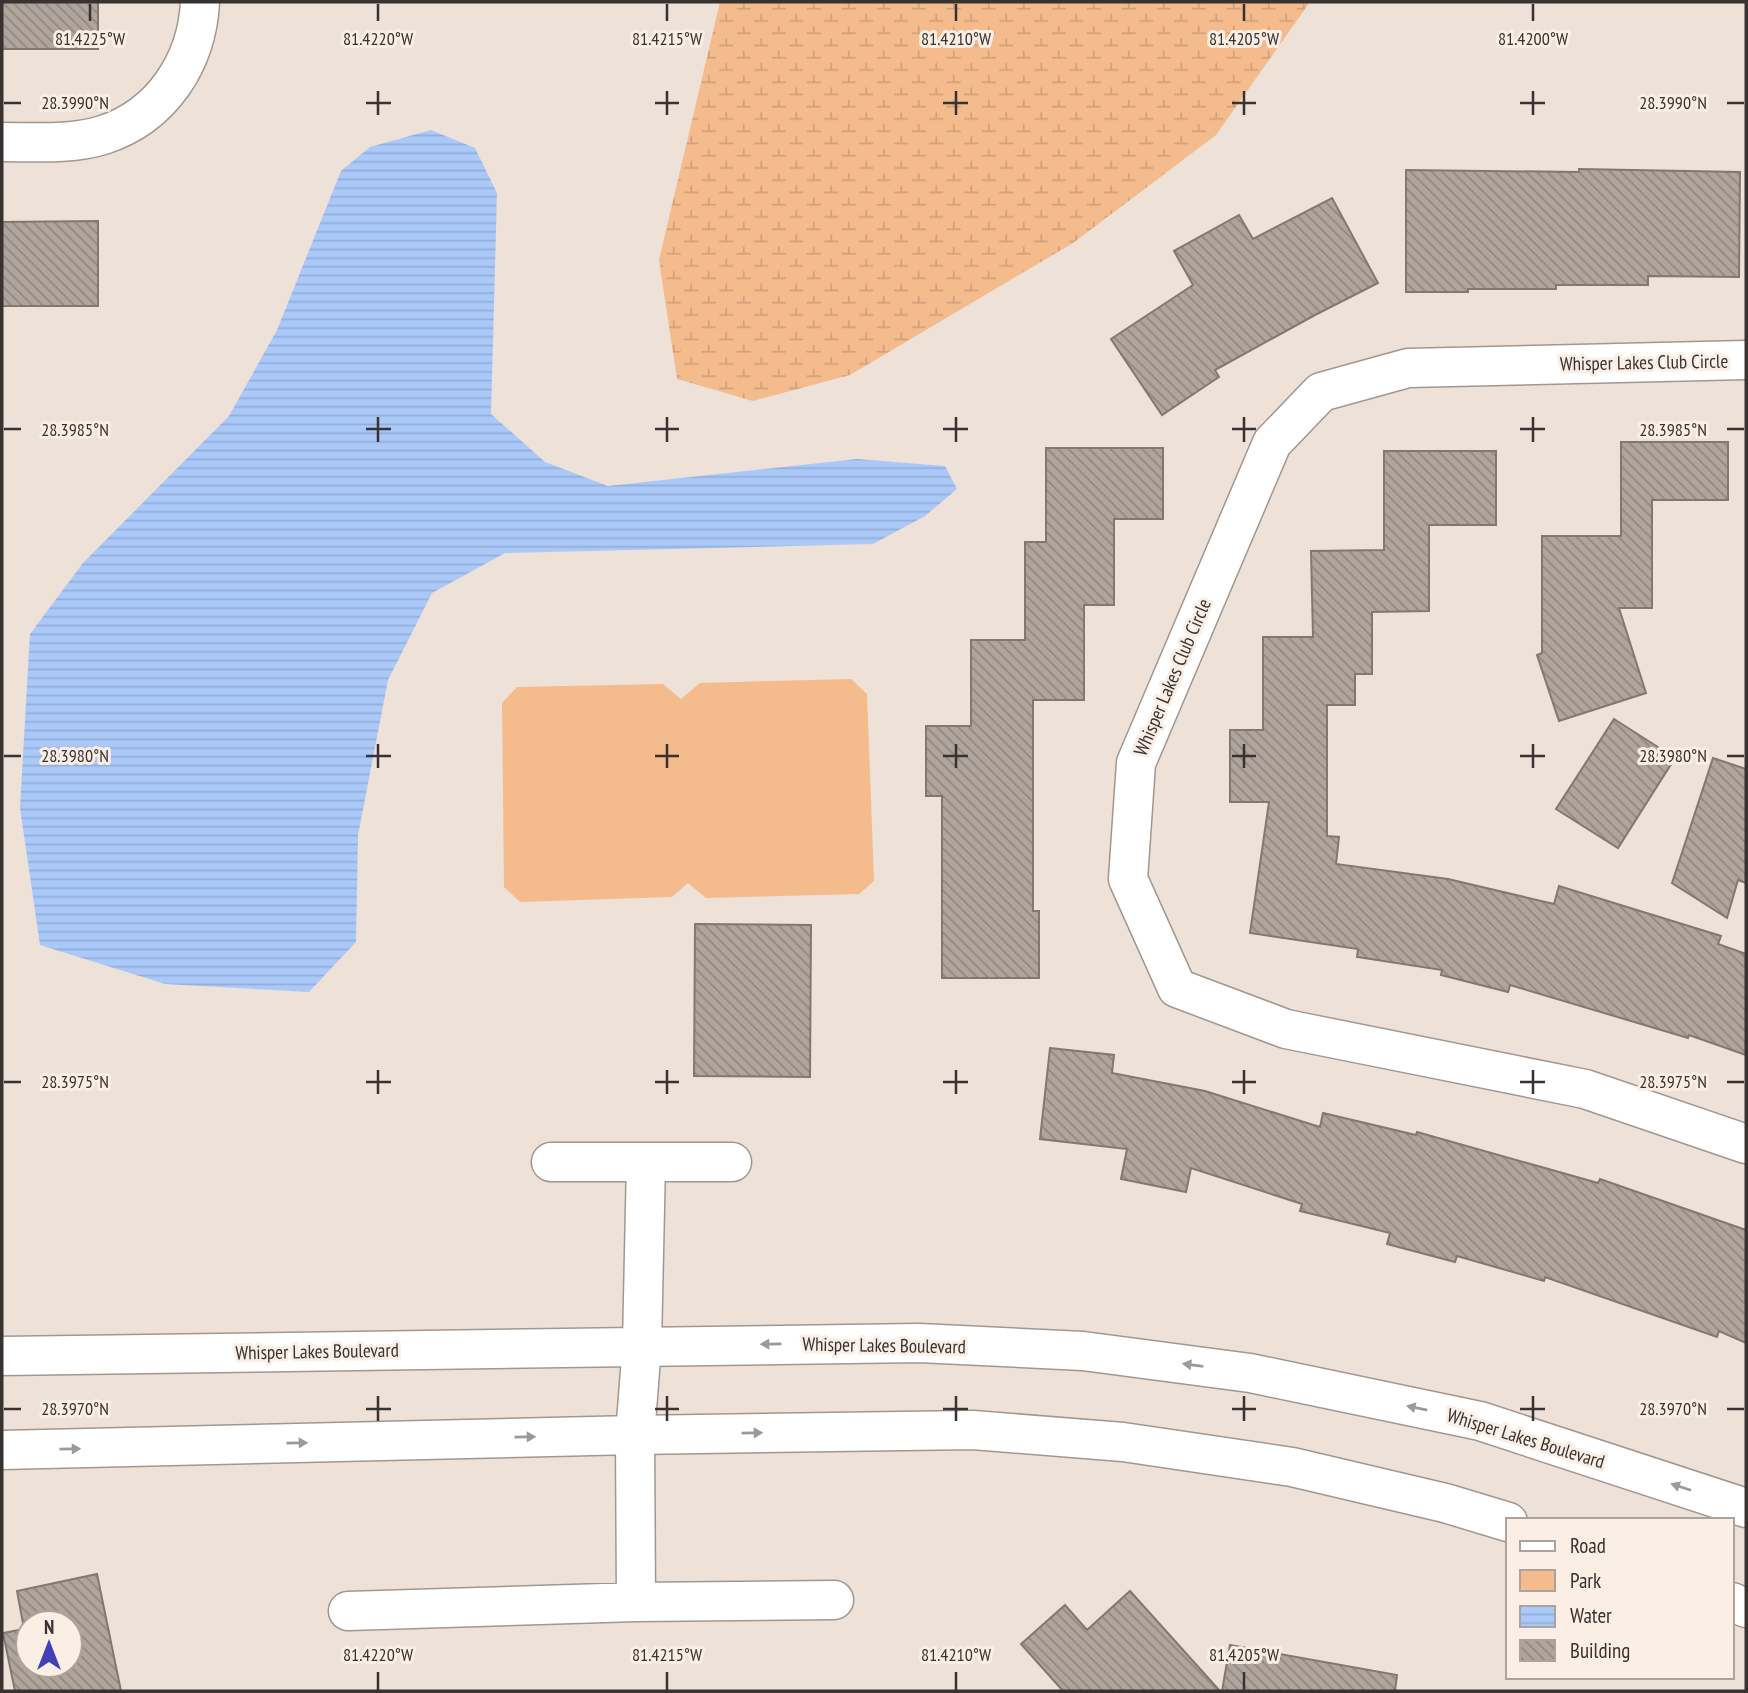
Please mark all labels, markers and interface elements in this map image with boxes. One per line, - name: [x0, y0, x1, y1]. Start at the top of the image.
- text: 81.4225°W: [55, 27, 125, 50]
- text: 81.4220°W: [343, 27, 413, 50]
- text: 81.4215°W: [632, 27, 702, 50]
- text: 81.4210°W: [921, 27, 991, 50]
- text: 81.4205°W: [1209, 27, 1279, 50]
- text: 81.4200°W: [1498, 27, 1568, 50]
- text: 28.3990°N: [41, 91, 109, 114]
- text: 28.3990°N: [1639, 91, 1707, 114]
- street label: Whisper Lakes Club Circle: [1560, 349, 1729, 375]
- text: 28.3985°N: [41, 418, 109, 441]
- text: 28.3985°N: [1639, 418, 1707, 441]
- street label: Whisper Lakes Club Circle: [1128, 595, 1216, 759]
- text: 28.3980°N: [41, 744, 109, 767]
- text: 28.3980°N: [1639, 744, 1707, 767]
- text: 28.3975°N: [41, 1070, 109, 1093]
- text: 28.3975°N: [1639, 1070, 1707, 1093]
- street label: Whisper Lakes Boulevard: [802, 1332, 966, 1358]
- street label: Whisper Lakes Boulevard: [235, 1338, 399, 1364]
- one-way arrow: [760, 1338, 782, 1350]
- one-way arrow: [1182, 1360, 1204, 1371]
- text: 28.3970°N: [41, 1397, 109, 1420]
- text: 28.3970°N: [1639, 1397, 1707, 1420]
- one-way arrow: [1406, 1402, 1428, 1413]
- street label: Whisper Lakes Boulevard: [1444, 1403, 1608, 1473]
- one-way arrow: [742, 1427, 764, 1439]
- one-way arrow: [514, 1432, 536, 1443]
- one-way arrow: [287, 1437, 309, 1449]
- one-way arrow: [59, 1443, 81, 1454]
- one-way arrow: [1671, 1481, 1692, 1491]
- legend: [1506, 1518, 1734, 1679]
- text: Road: [1570, 1532, 1606, 1559]
- text: Park: [1570, 1567, 1601, 1594]
- text: Water: [1570, 1602, 1612, 1629]
- north arrow: [14, 1609, 84, 1679]
- text: N: [44, 1615, 54, 1639]
- text: Building: [1570, 1637, 1630, 1664]
- text: 81.4220°W: [343, 1643, 413, 1666]
- text: 81.4215°W: [632, 1643, 702, 1666]
- text: 81.4210°W: [921, 1643, 991, 1666]
- text: 81.4205°W: [1209, 1643, 1279, 1666]

